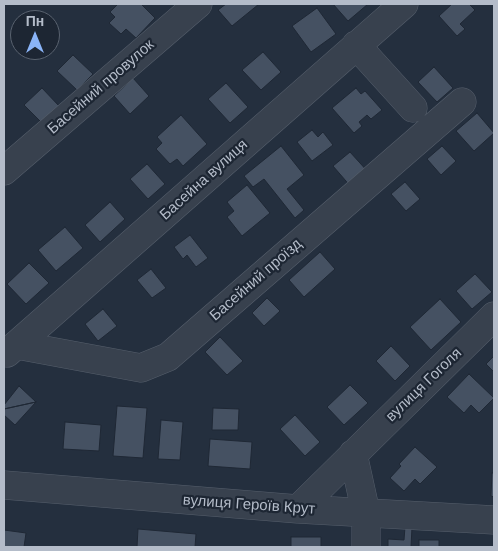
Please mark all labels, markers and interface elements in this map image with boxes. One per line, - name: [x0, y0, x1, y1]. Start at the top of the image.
- north arrow: [10, 10, 60, 60]
- text: Пн: [26, 13, 44, 29]
- street label: Басейний провулок: [44, 36, 158, 138]
- street label: Басейна вулиця: [156, 136, 252, 224]
- street label: Басейний проїзд: [206, 235, 306, 325]
- street label: вулиця Гоголя: [382, 344, 466, 426]
- street label: вулиця Героїв Крут: [182, 491, 316, 519]

